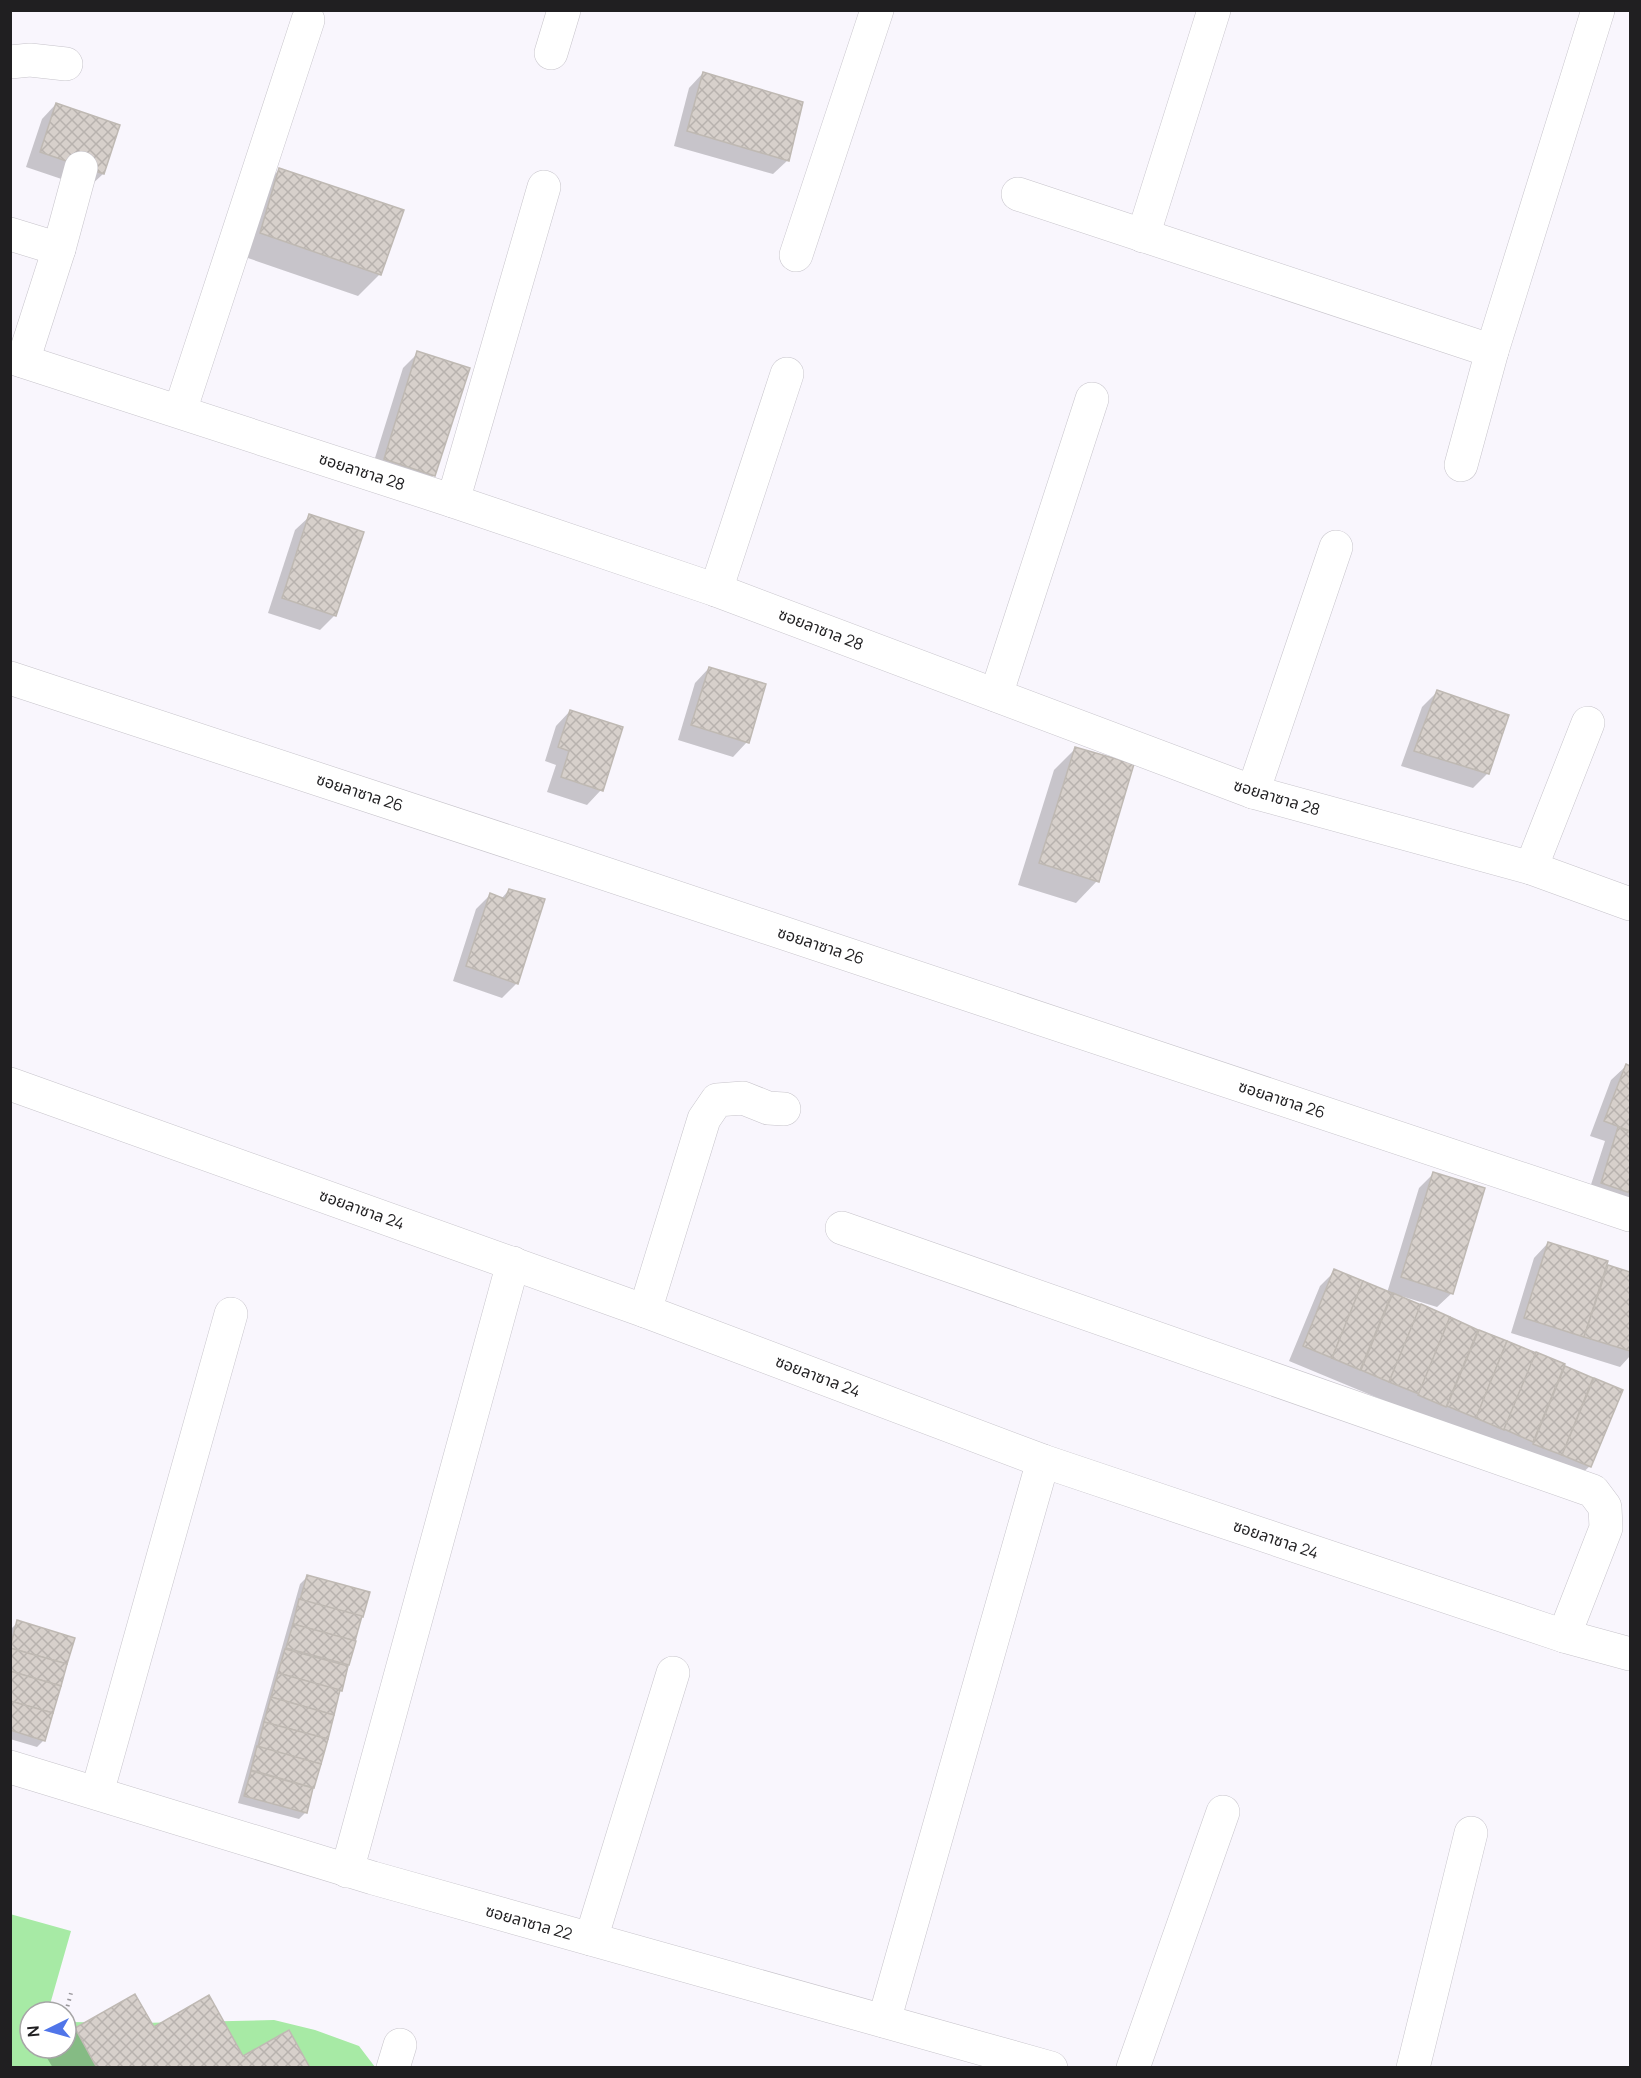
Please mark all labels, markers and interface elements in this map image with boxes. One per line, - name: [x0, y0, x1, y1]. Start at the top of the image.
- street label: ซอยลาซาล 28: [316, 447, 408, 495]
- street label: ซอยลาซาล 28: [775, 603, 867, 655]
- street label: ซอยลาซาล 26: [314, 768, 406, 816]
- street label: ซอยลาซาล 28: [1231, 773, 1323, 821]
- street label: ซอยลาซาล 26: [775, 921, 867, 969]
- street label: ซอยลาซาล 26: [1236, 1075, 1328, 1123]
- street label: ซอยลาซาล 24: [316, 1183, 408, 1235]
- street label: ซอยลาซาล 24: [772, 1350, 864, 1402]
- street label: ซอยลาซาล 24: [1230, 1514, 1322, 1564]
- street label: ซอยลาซาล 22: [483, 1899, 575, 1945]
- north arrow: [18, 2000, 78, 2060]
- text: N: [22, 2025, 45, 2038]

